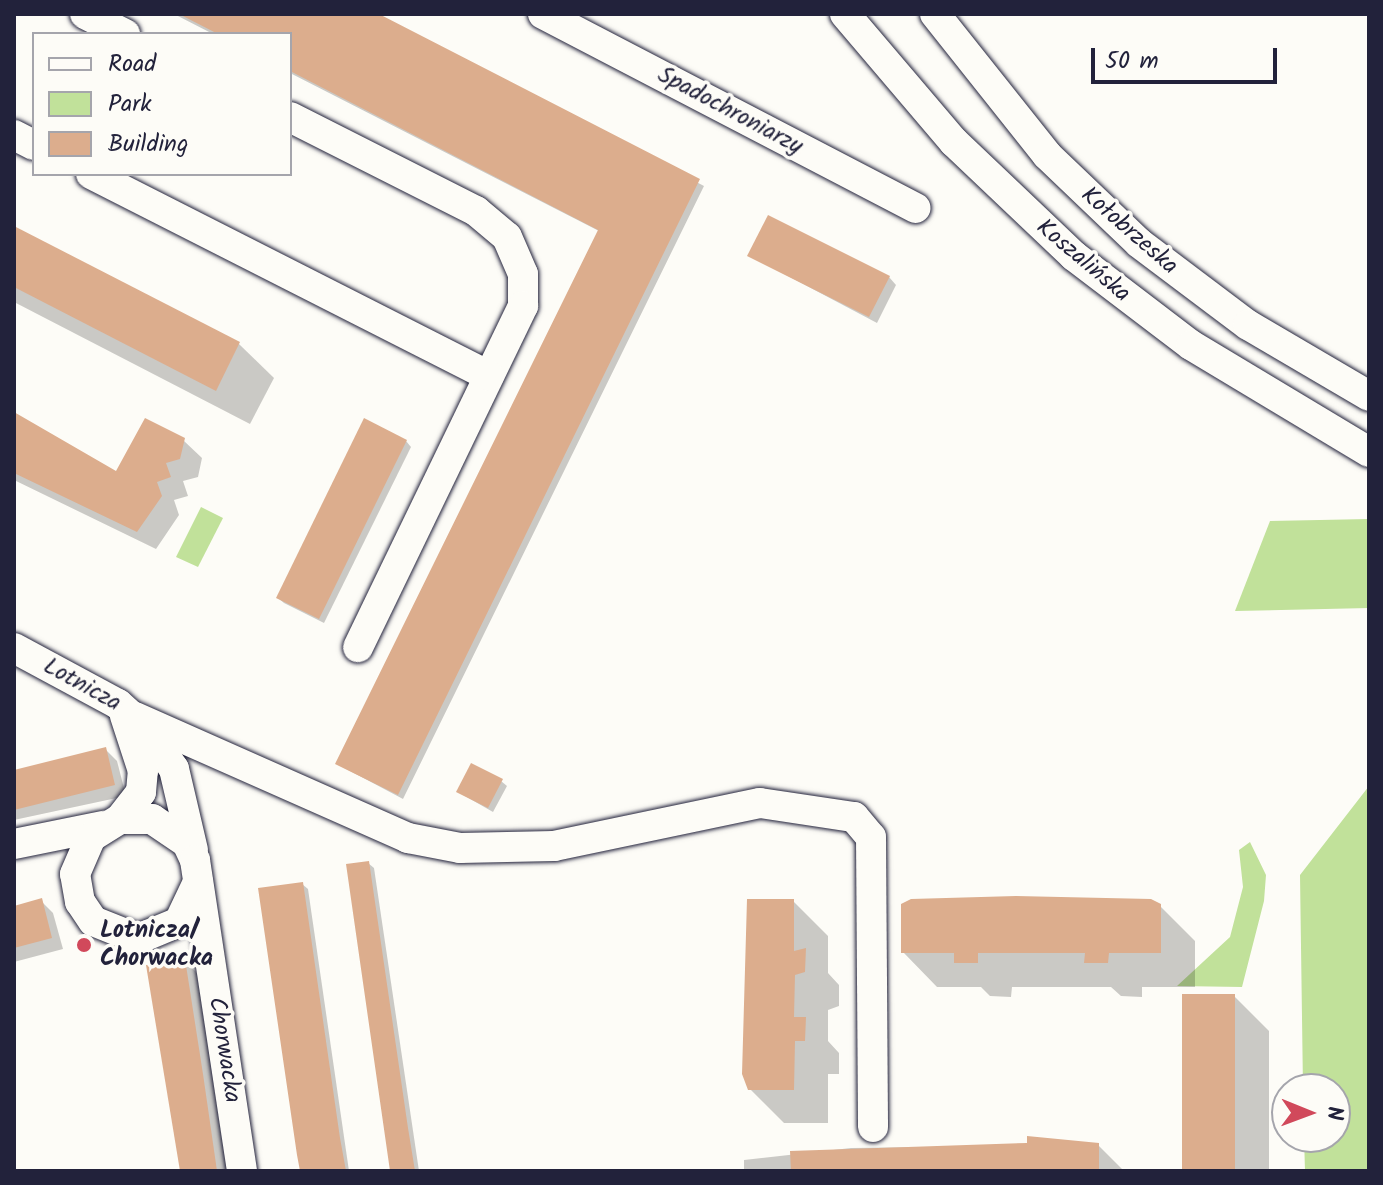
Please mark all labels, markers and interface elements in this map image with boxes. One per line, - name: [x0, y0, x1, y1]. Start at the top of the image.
- legend: [32, 32, 292, 176]
- scale bar: [1095, 32, 1281, 82]
- text: 50 m: [1105, 42, 1159, 81]
- text: Road: [108, 45, 156, 84]
- street label: Spadochroniarzy: [653, 61, 807, 161]
- text: Park: [108, 85, 152, 124]
- text: Building: [108, 125, 188, 164]
- street label: Kołobrzeska: [1075, 181, 1183, 281]
- street label: Koszalińska: [1030, 213, 1136, 309]
- street label: Lotnicza: [38, 652, 126, 718]
- place label: Lotnicza/ Chorwacka: [100, 917, 213, 973]
- marker: Lotnicza/ Chorwacka: [75, 936, 93, 954]
- street label: Chorwacka: [201, 995, 247, 1105]
- north arrow: [1271, 1073, 1351, 1153]
- text: N: [1316, 1106, 1351, 1121]

